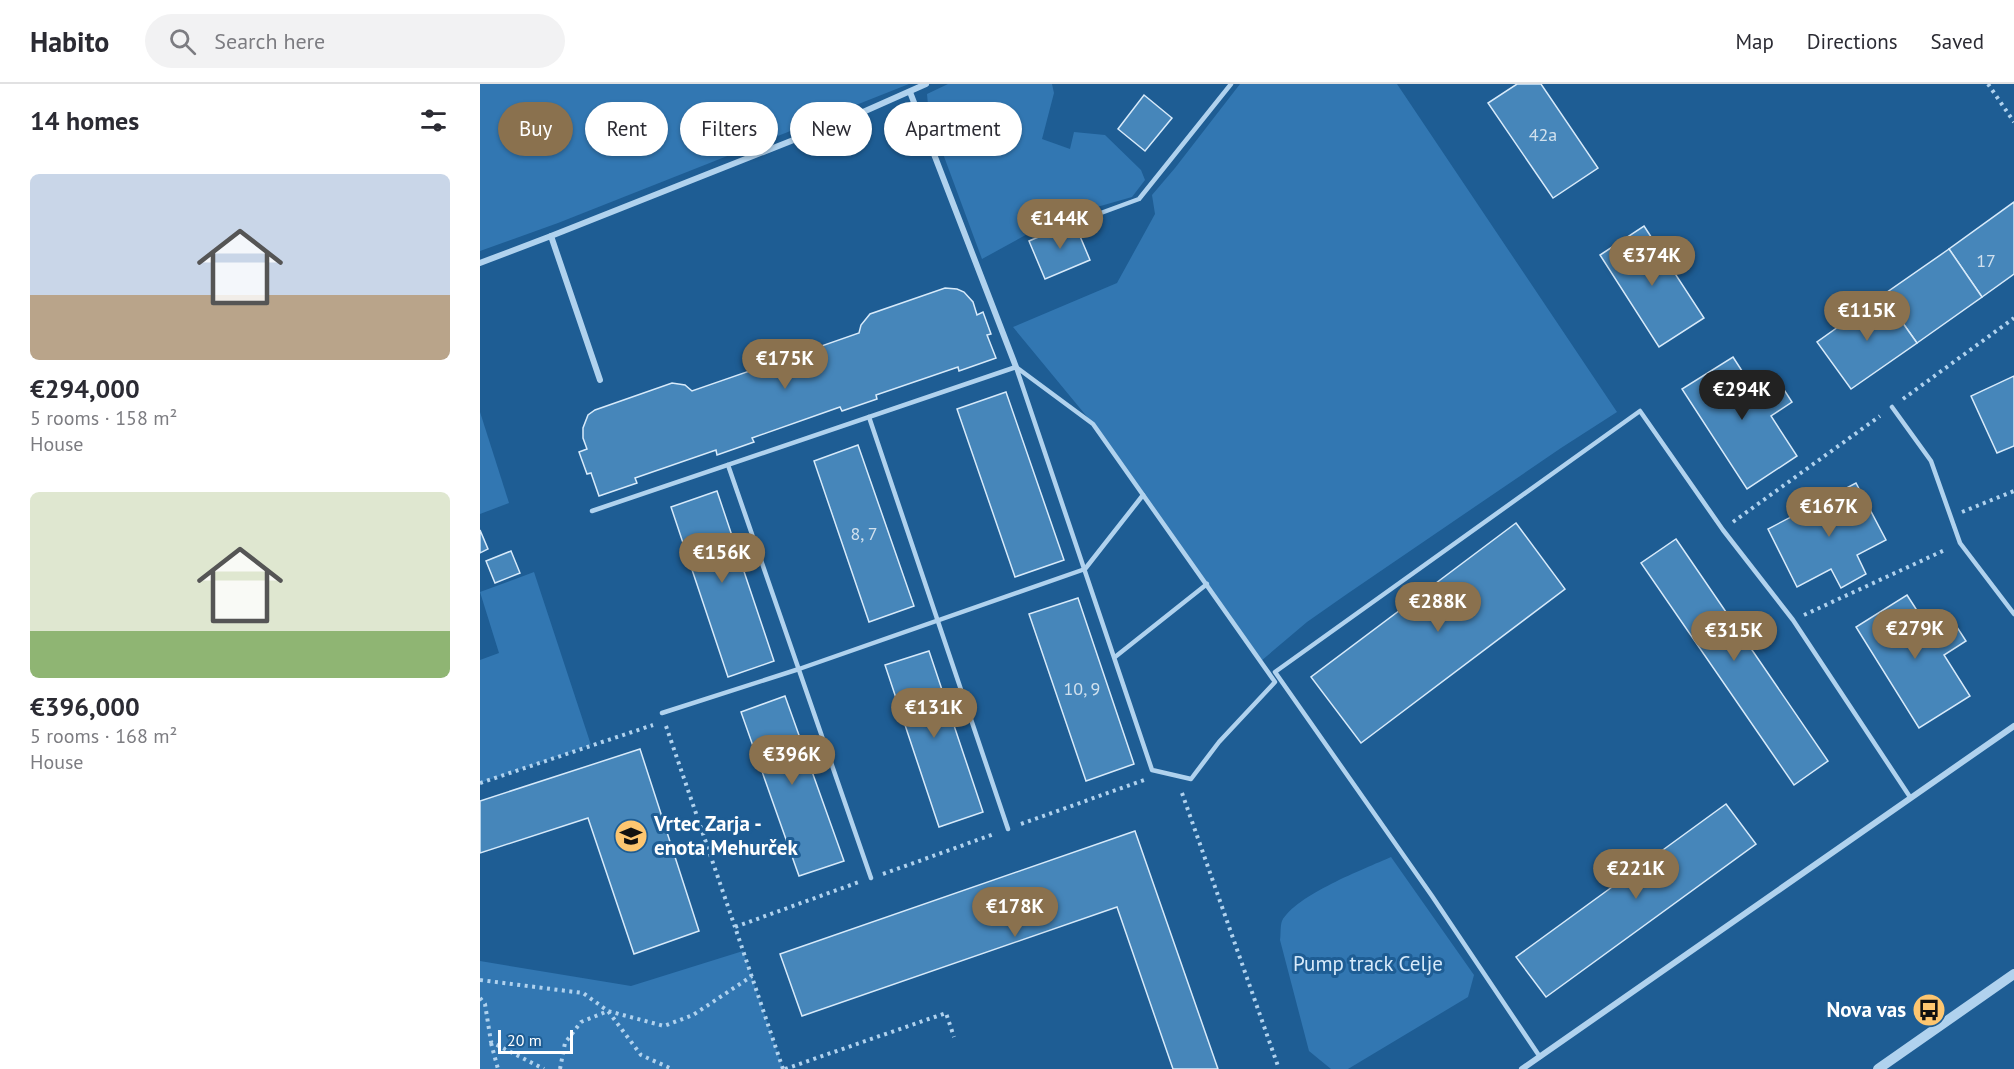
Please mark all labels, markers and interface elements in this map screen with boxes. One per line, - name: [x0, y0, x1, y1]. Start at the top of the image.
- search box: [145, 14, 565, 68]
- text: Habito: [30, 23, 109, 60]
- icon: search: [166, 25, 199, 58]
- text: Search here: [214, 27, 325, 55]
- text: Map: [1735, 28, 1774, 55]
- text: Directions: [1807, 28, 1898, 55]
- text: Saved: [1931, 28, 1984, 55]
- chip: Buy: [498, 102, 573, 156]
- chip: Rent: [585, 102, 668, 156]
- chip: Filters: [680, 102, 778, 156]
- chip: New: [790, 102, 872, 156]
- chip: Apartment: [884, 102, 1022, 156]
- text: 14 homes: [30, 104, 139, 137]
- icon: filters: [417, 104, 450, 137]
- house number: 42a: [1529, 123, 1557, 146]
- pin: €144K: [1018, 199, 1102, 250]
- text: €144K: [1031, 205, 1089, 231]
- icon: home: [186, 213, 294, 321]
- pin: €374K: [1610, 236, 1694, 287]
- text: €374K: [1623, 242, 1681, 268]
- house number: 17: [1976, 249, 1996, 272]
- pin: €115K: [1825, 291, 1909, 342]
- text: €115K: [1838, 297, 1896, 323]
- pin: €175K: [743, 339, 827, 390]
- text: €175K: [756, 345, 814, 371]
- pin: €294K: [1700, 370, 1784, 421]
- text: €294,000: [30, 372, 140, 405]
- text: €294K: [1713, 376, 1771, 402]
- text: 5 rooms · 158 m²: [30, 405, 177, 431]
- text: House: [30, 431, 84, 457]
- pin: €167K: [1787, 487, 1871, 538]
- text: €167K: [1800, 493, 1858, 519]
- house number: 8, 7: [850, 522, 878, 545]
- icon: home: [186, 531, 294, 639]
- pin: €156K: [680, 533, 764, 584]
- text: €156K: [693, 539, 751, 565]
- pin: €288K: [1396, 582, 1480, 633]
- text: €288K: [1409, 588, 1467, 614]
- pin: €279K: [1873, 609, 1957, 660]
- pin: €315K: [1692, 611, 1776, 662]
- text: €279K: [1886, 615, 1944, 641]
- text: €315K: [1705, 617, 1763, 643]
- house number: 10, 9: [1064, 677, 1100, 700]
- pin: €131K: [892, 688, 976, 739]
- text: €396,000: [30, 690, 140, 723]
- text: €131K: [905, 694, 963, 720]
- text: 5 rooms · 168 m²: [30, 723, 177, 749]
- pin: €396K: [750, 735, 834, 786]
- text: €396K: [763, 741, 821, 767]
- text: House: [30, 749, 84, 775]
- place label: Vrtec Zarja - enota Mehurček: [653, 810, 798, 861]
- school or university icon: Vrtec Zarja - enota Mehurček: [613, 818, 649, 854]
- pin: €221K: [1594, 849, 1678, 900]
- text: €221K: [1607, 855, 1665, 881]
- pin: €178K: [973, 887, 1057, 938]
- text: €178K: [986, 893, 1044, 919]
- park label: Pump track Celje: [1293, 950, 1443, 977]
- bus stop icon: Nova vas: [1911, 992, 1947, 1028]
- place label: Nova vas: [1827, 996, 1906, 1023]
- scale bar: [498, 1027, 573, 1054]
- text: 20 m: [507, 1030, 542, 1050]

